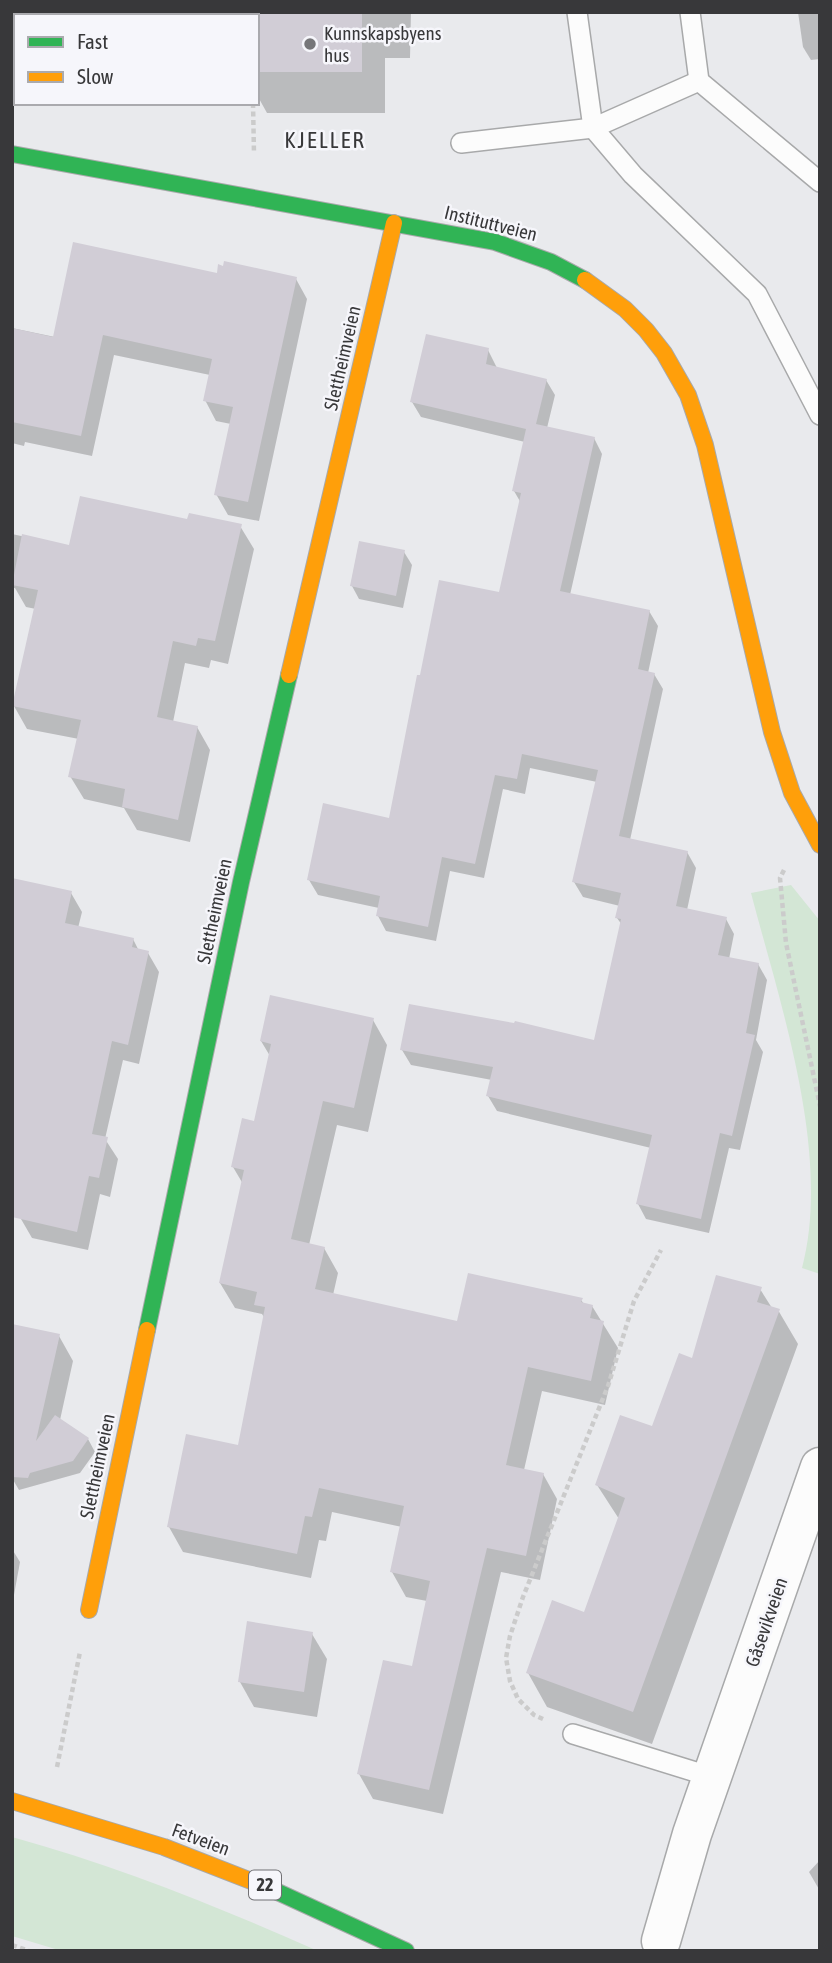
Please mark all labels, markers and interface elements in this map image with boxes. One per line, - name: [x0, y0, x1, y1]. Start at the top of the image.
- legend: [14, 14, 259, 105]
- place label: Kunnskapsbyens hus: [324, 22, 442, 66]
- text: Fast: [77, 29, 108, 53]
- marker: Kunnskapsbyens hus: [302, 36, 318, 52]
- text: Slow: [77, 64, 114, 88]
- district label: KJELLER: [284, 127, 366, 153]
- street label: Instituttveien: [442, 201, 540, 245]
- street label: Slettheimveien: [319, 304, 365, 412]
- street label: Slettheimveien: [192, 856, 236, 966]
- street label: Slettheimveien: [75, 1411, 119, 1521]
- street label: Gåsevikveien: [740, 1574, 792, 1670]
- street label: Fetveien: [169, 1818, 233, 1860]
- road number: 22: [249, 1870, 281, 1899]

